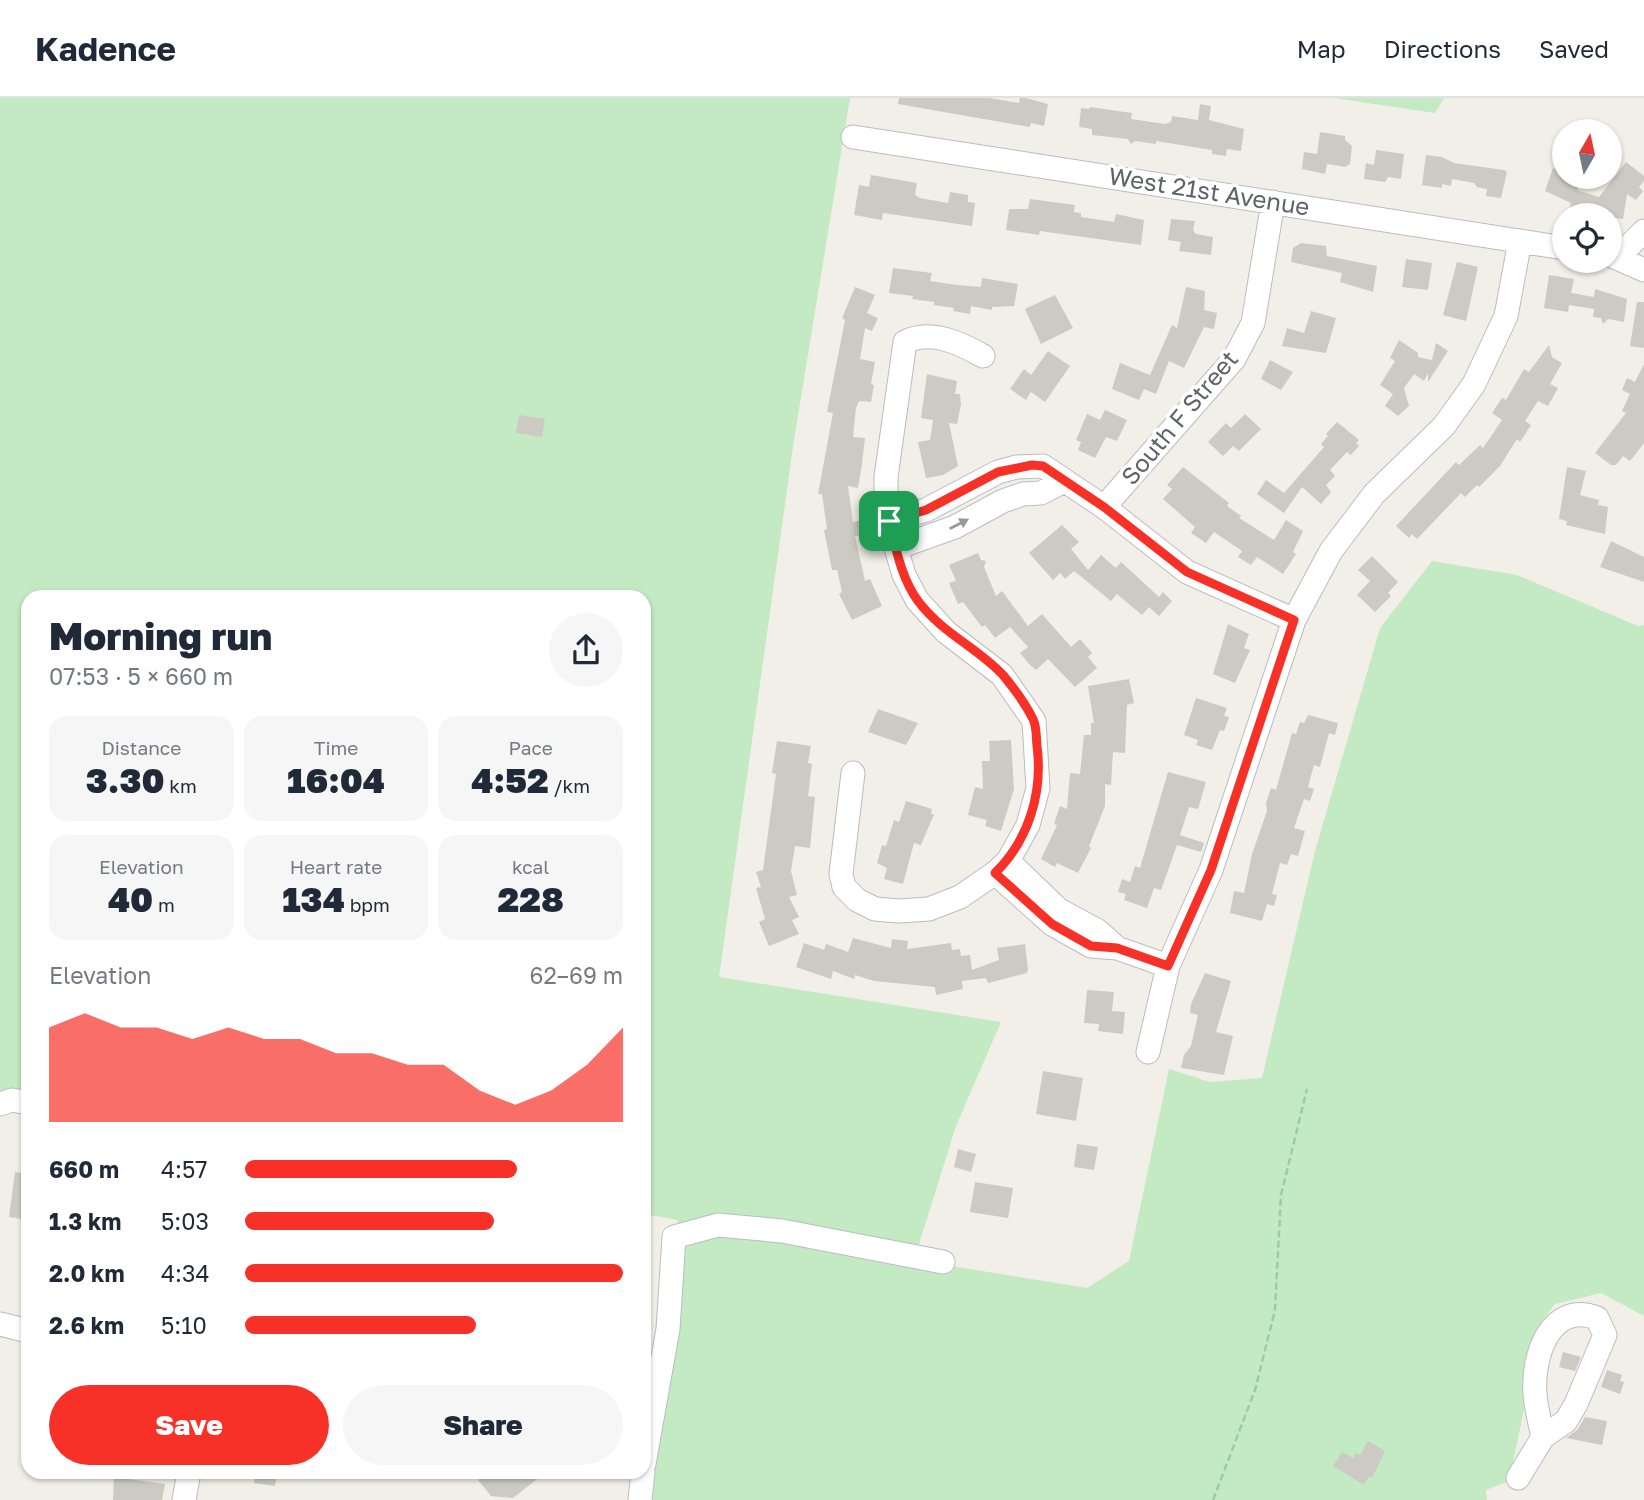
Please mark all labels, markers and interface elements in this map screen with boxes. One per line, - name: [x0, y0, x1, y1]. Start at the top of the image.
- text: Kadence: [35, 29, 176, 68]
- text: Map: [1297, 34, 1346, 63]
- text: Directions: [1384, 34, 1501, 63]
- text: Saved: [1539, 34, 1609, 63]
- north arrow: [1552, 119, 1622, 189]
- map controls: [1552, 119, 1622, 273]
- street label: West 21st Avenue: [1107, 160, 1312, 221]
- button: locate: [1552, 203, 1622, 273]
- street label: South F Street: [1114, 344, 1243, 490]
- pin: [859, 491, 919, 551]
- icon: arrive: [870, 502, 908, 540]
- one-way arrow: [949, 518, 969, 529]
- text: Morning run: [49, 613, 272, 658]
- button: share: [549, 613, 623, 687]
- text: 07:53 · 5 × 660 m: [49, 662, 233, 690]
- text: Distance: [101, 736, 181, 759]
- text: Time: [314, 736, 358, 759]
- text: Pace: [508, 736, 553, 759]
- text: 3.30: [86, 759, 165, 801]
- text: 16:04: [287, 759, 385, 801]
- text: 4:52: [471, 759, 549, 801]
- text: km: [165, 774, 197, 797]
- text: /km: [549, 774, 590, 797]
- text: Elevation: [99, 855, 184, 878]
- text: Heart rate: [290, 855, 382, 878]
- text: kcal: [512, 855, 549, 878]
- text: 40: [108, 878, 153, 920]
- text: 134: [282, 878, 345, 920]
- text: 228: [498, 878, 564, 920]
- text: m: [153, 893, 175, 916]
- text: bpm: [345, 893, 390, 916]
- text: Elevation: [49, 961, 151, 989]
- text: 62–69 m: [530, 961, 623, 989]
- text: 660 m: [49, 1155, 119, 1183]
- text: 4:57: [161, 1155, 207, 1183]
- text: 1.3 km: [49, 1207, 121, 1235]
- text: 5:03: [161, 1207, 209, 1235]
- text: 2.0 km: [49, 1259, 125, 1287]
- text: 4:34: [161, 1259, 209, 1287]
- text: 2.6 km: [49, 1311, 124, 1339]
- text: 5:10: [161, 1311, 207, 1339]
- button: Save: [49, 1385, 329, 1465]
- button: Share: [343, 1385, 623, 1465]

